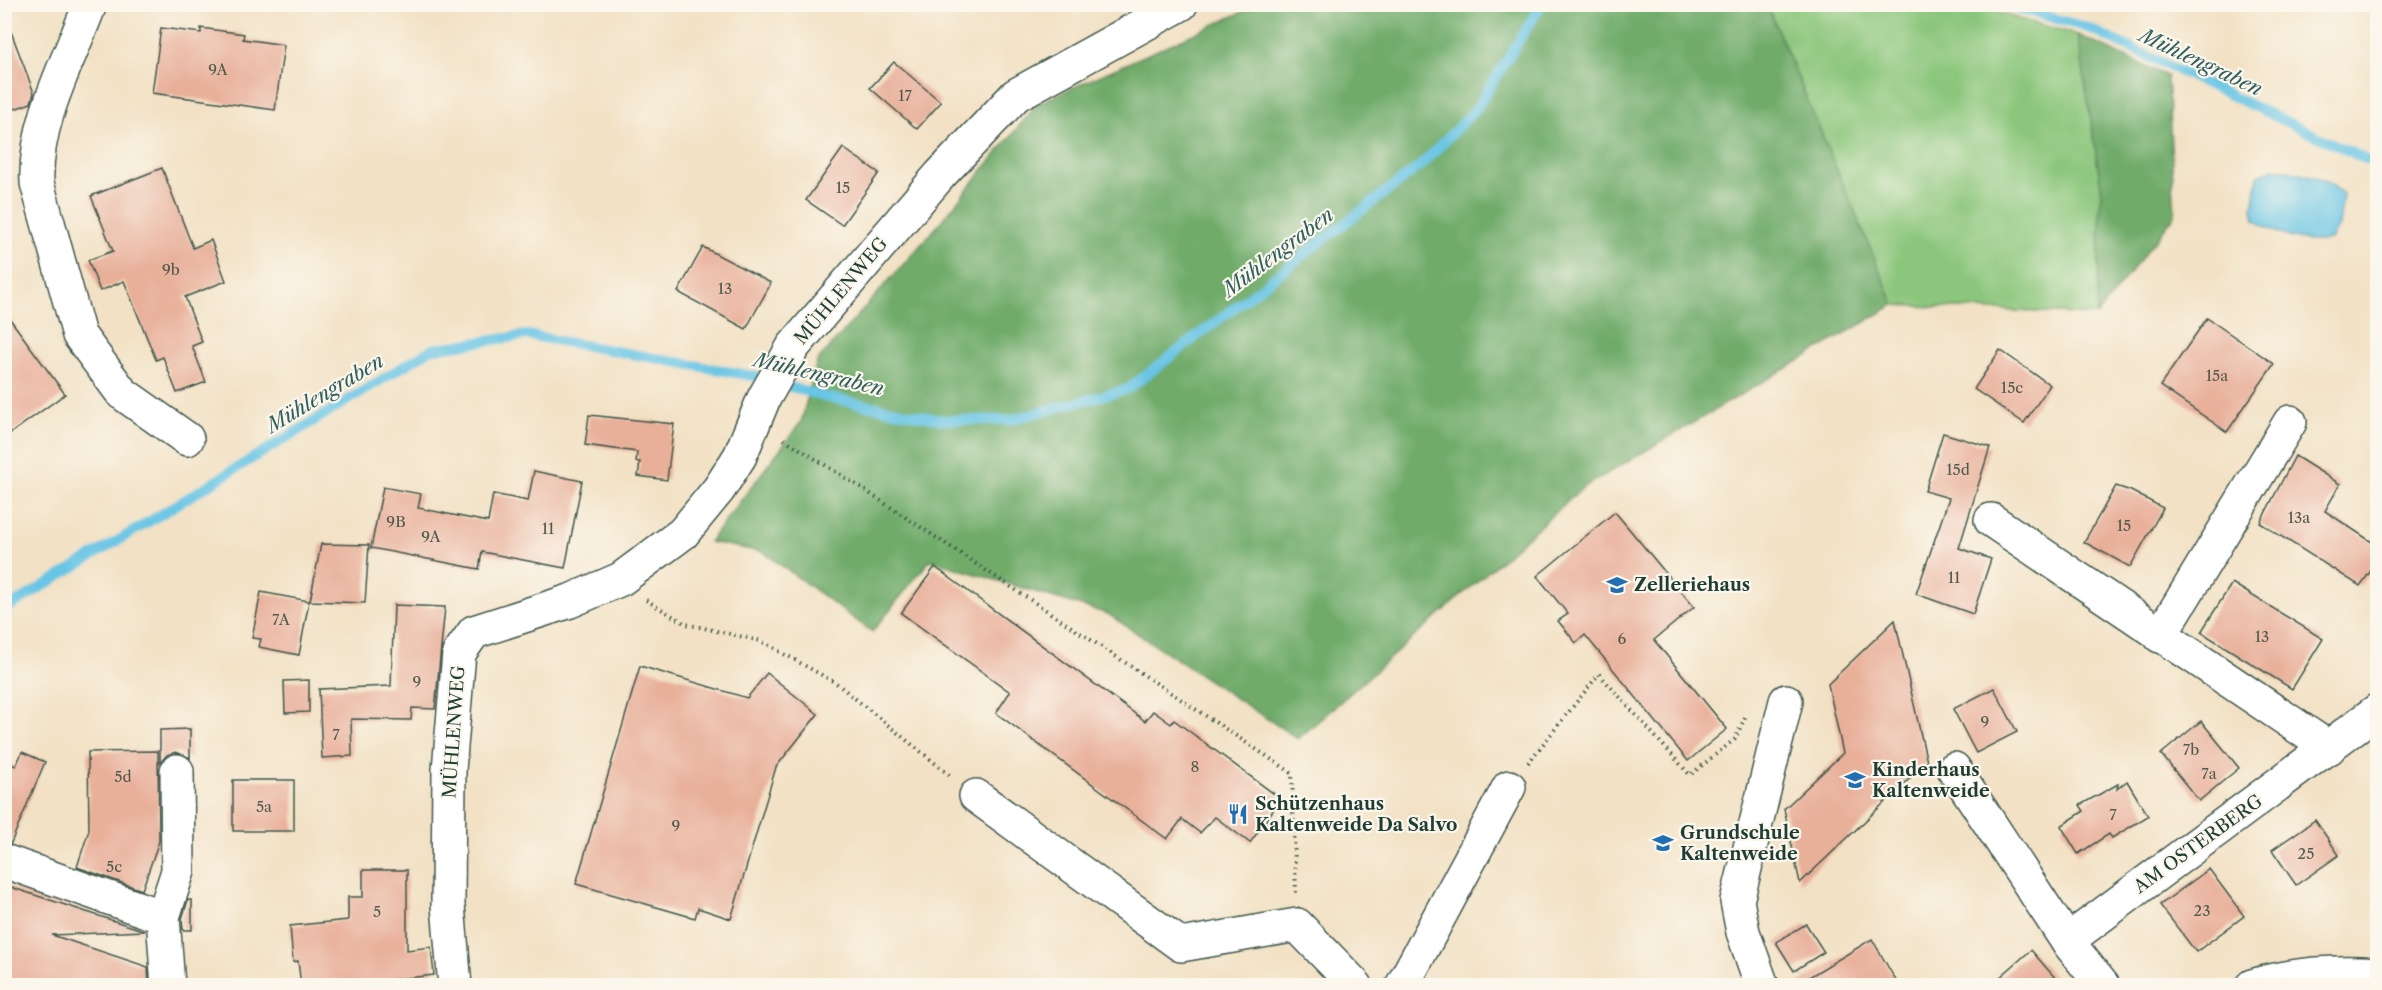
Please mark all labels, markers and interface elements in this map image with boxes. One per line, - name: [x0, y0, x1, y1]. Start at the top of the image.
- water label: Mühlengraben: [2134, 22, 2266, 101]
- house number: 9A: [208, 60, 229, 79]
- house number: 17: [898, 86, 912, 105]
- house number: 15: [836, 178, 850, 197]
- water label: Mühlengraben: [1216, 203, 1338, 303]
- street label: MÜHLENWEG: [789, 232, 893, 349]
- house number: 9b: [162, 260, 180, 279]
- house number: 13: [718, 279, 732, 298]
- water label: Mühlengraben: [750, 347, 886, 401]
- water label: Mühlengraben: [260, 349, 388, 438]
- house number: 15a: [2206, 366, 2228, 385]
- house number: 15c: [2001, 378, 2023, 397]
- house number: 15d: [1946, 460, 1970, 479]
- house number: 13a: [2288, 508, 2310, 527]
- house number: 9B: [386, 512, 406, 531]
- house number: 15: [2117, 516, 2131, 535]
- house number: 11: [542, 519, 555, 538]
- house number: 9A: [421, 527, 442, 546]
- house number: 11: [1948, 568, 1961, 587]
- school or university icon: Zelleriehaus: [1605, 573, 1629, 597]
- place label: Zelleriehaus: [1634, 574, 1750, 596]
- house number: 7A: [272, 610, 291, 629]
- house number: 13: [2255, 627, 2269, 646]
- house number: 6: [1618, 629, 1627, 648]
- street label: MÜHLENWEG: [437, 664, 470, 799]
- house number: 9: [413, 672, 421, 691]
- house number: 9: [1981, 712, 1989, 731]
- house number: 7: [332, 725, 340, 744]
- house number: 7b: [2183, 740, 2199, 759]
- house number: 8: [1191, 757, 1200, 776]
- place label: Kinderhaus Kaltenweide: [1872, 759, 1990, 802]
- house number: 7a: [2201, 764, 2217, 783]
- house number: 5d: [114, 767, 132, 786]
- school or university icon: Kinderhaus Kaltenweide: [1843, 768, 1867, 792]
- street label: AM OSTERBERG: [2129, 790, 2267, 899]
- place label: Schützenhaus Kaltenweide Da Salvo: [1255, 793, 1458, 836]
- house number: 5a: [256, 797, 272, 816]
- restaurant icon: Schützenhaus Kaltenweide Da Salvo: [1226, 802, 1250, 826]
- house number: 7: [2109, 805, 2117, 824]
- house number: 9: [672, 816, 680, 835]
- place label: Grundschule Kaltenweide: [1680, 822, 1800, 865]
- school or university icon: Grundschule Kaltenweide: [1651, 831, 1675, 855]
- house number: 25: [2298, 844, 2314, 863]
- house number: 5c: [106, 857, 122, 876]
- house number: 23: [2194, 901, 2210, 920]
- house number: 5: [373, 902, 381, 921]

